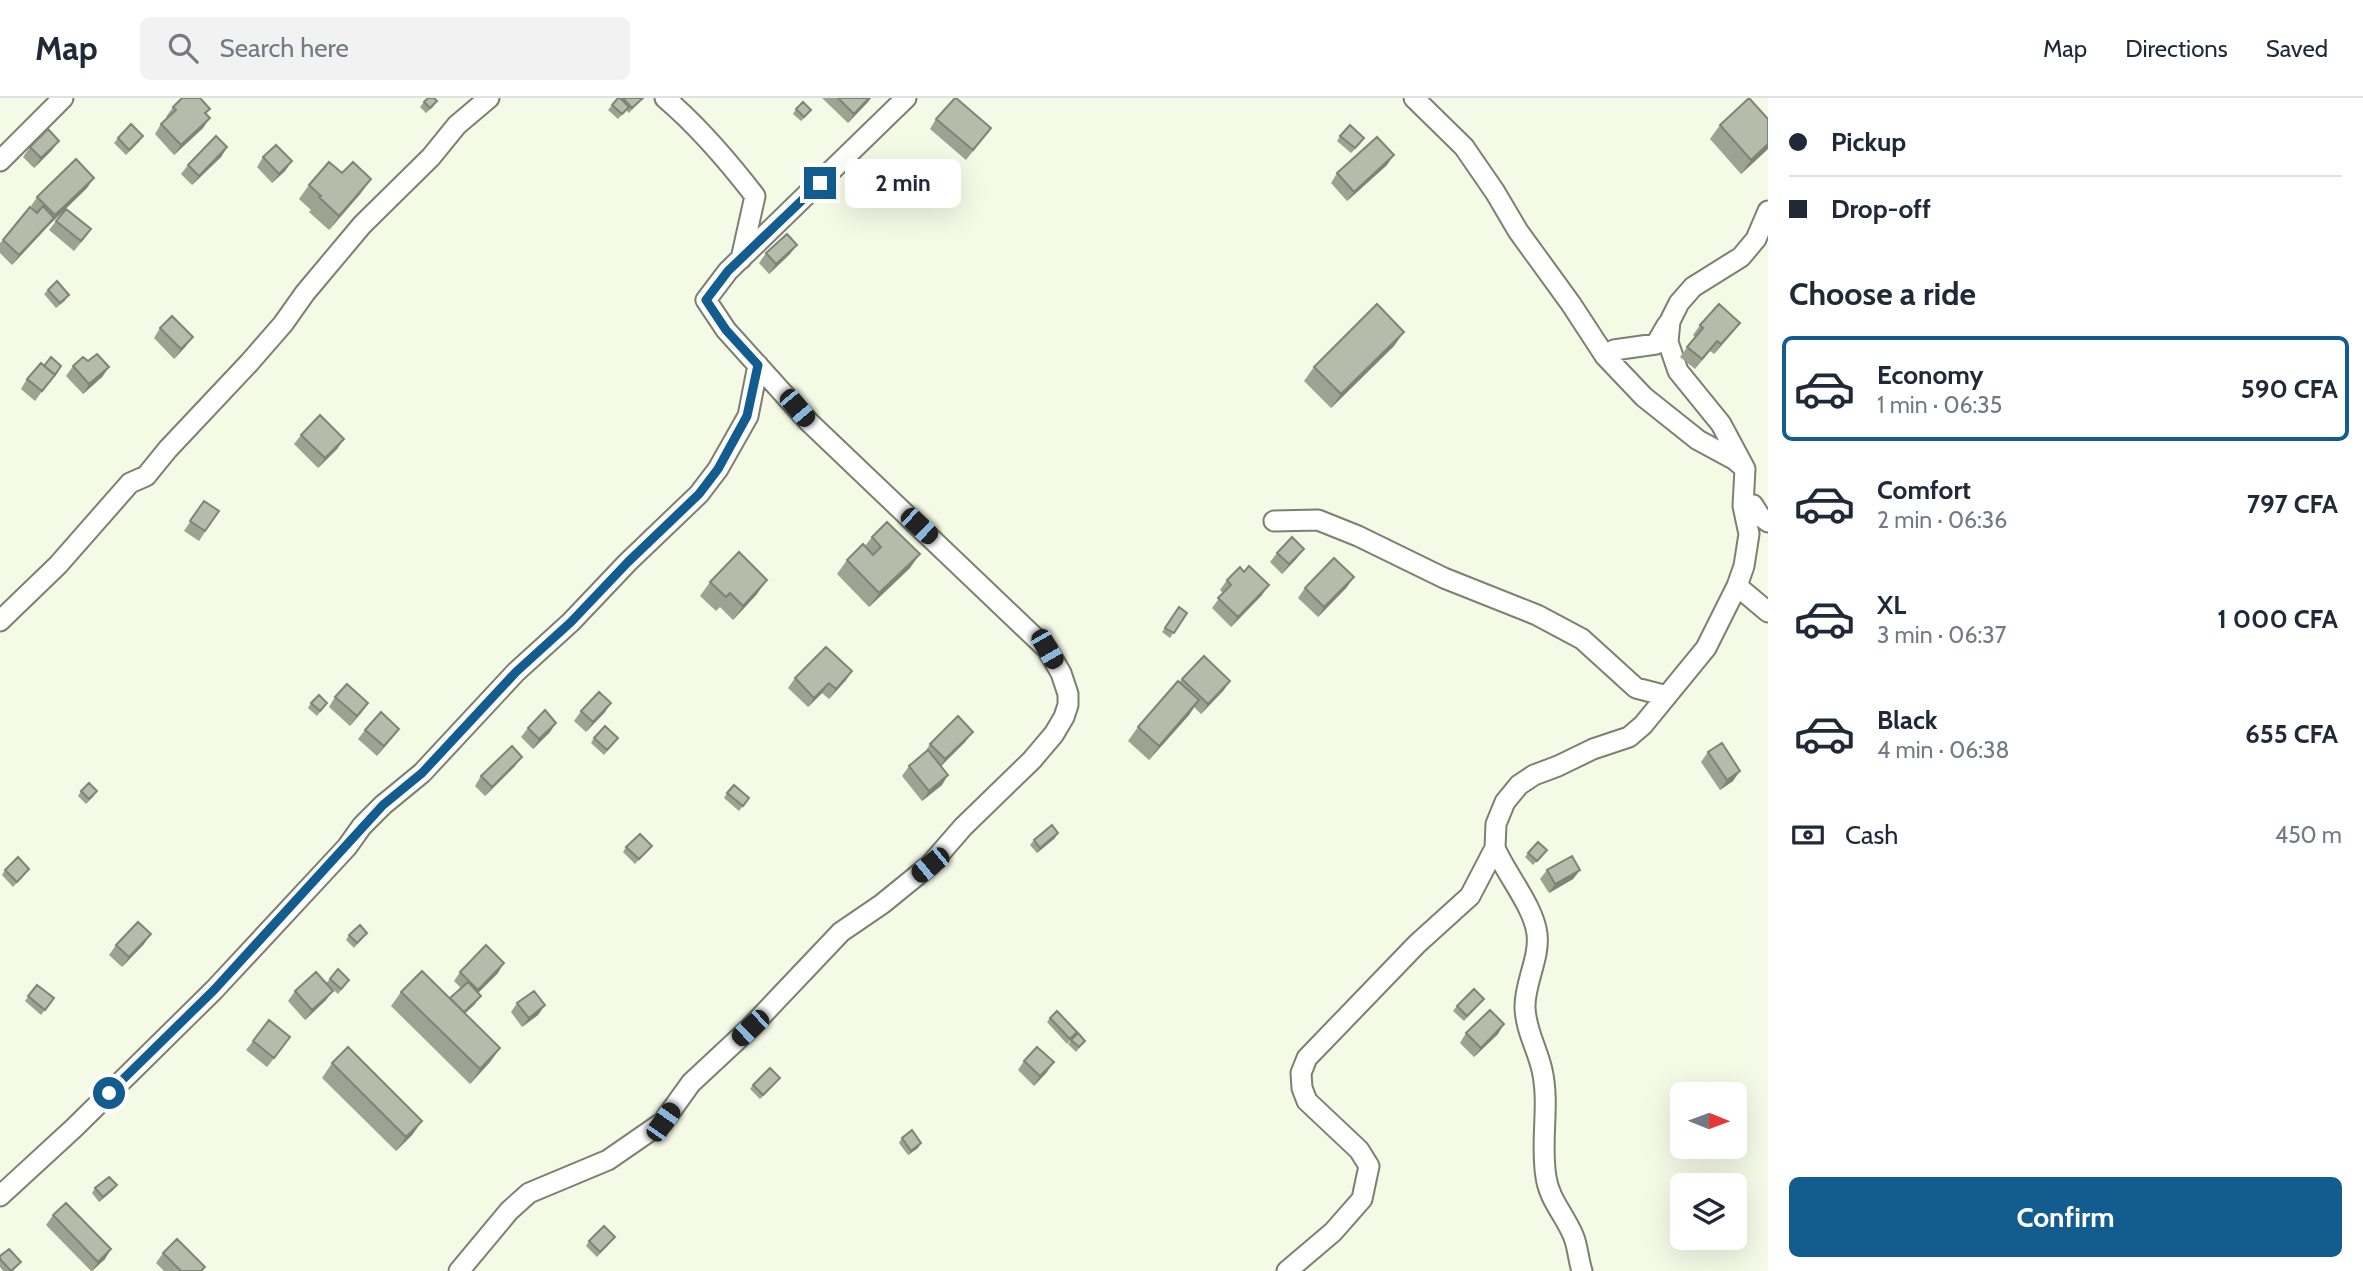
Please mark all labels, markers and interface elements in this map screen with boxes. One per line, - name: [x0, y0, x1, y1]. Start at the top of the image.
- search box: [140, 17, 630, 80]
- text: Map: [35, 28, 98, 68]
- icon: search: [164, 29, 202, 67]
- text: Search here: [220, 32, 349, 64]
- text: Map: [2043, 34, 2087, 63]
- text: Directions: [2125, 34, 2228, 63]
- text: Saved: [2266, 34, 2328, 63]
- text: Pickup: [1831, 126, 1906, 158]
- callout: 2 min: [844, 158, 960, 208]
- route end: [804, 167, 836, 199]
- text: 2 min: [875, 169, 931, 197]
- text: Drop-off: [1831, 193, 1931, 225]
- text: Choose a ride: [1789, 274, 1976, 313]
- icon: car: [1793, 357, 1856, 420]
- text: Economy: [1877, 359, 1983, 391]
- text: 590 CFA: [2241, 373, 2338, 405]
- car: [776, 385, 819, 431]
- text: 1 min · 06:35: [1877, 391, 2002, 419]
- icon: car: [1793, 472, 1856, 535]
- text: Comfort: [1877, 474, 1971, 506]
- text: 797 CFA: [2247, 488, 2338, 520]
- car: [897, 504, 942, 548]
- text: 2 min · 06:36: [1877, 506, 2007, 534]
- icon: car: [1793, 587, 1856, 650]
- text: XL: [1877, 589, 1906, 621]
- text: 1 000 CFA: [2217, 603, 2338, 635]
- text: 3 min · 06:37: [1877, 621, 2006, 649]
- car: [1028, 626, 1067, 672]
- icon: car: [1793, 702, 1856, 765]
- text: Black: [1877, 704, 1937, 736]
- text: 655 CFA: [2245, 718, 2338, 750]
- text: 4 min · 06:38: [1877, 736, 2009, 764]
- icon: cash: [1789, 816, 1827, 854]
- text: Cash: [1845, 819, 1898, 851]
- text: 450 m: [2275, 821, 2342, 849]
- car: [908, 844, 953, 886]
- car: [728, 1006, 773, 1050]
- route start: [93, 1077, 125, 1109]
- north arrow: [1670, 1082, 1746, 1158]
- map controls: [1670, 1082, 1747, 1250]
- car: [643, 1099, 684, 1145]
- button: layers: [1670, 1173, 1747, 1250]
- button: Confirm: [1789, 1177, 2342, 1257]

